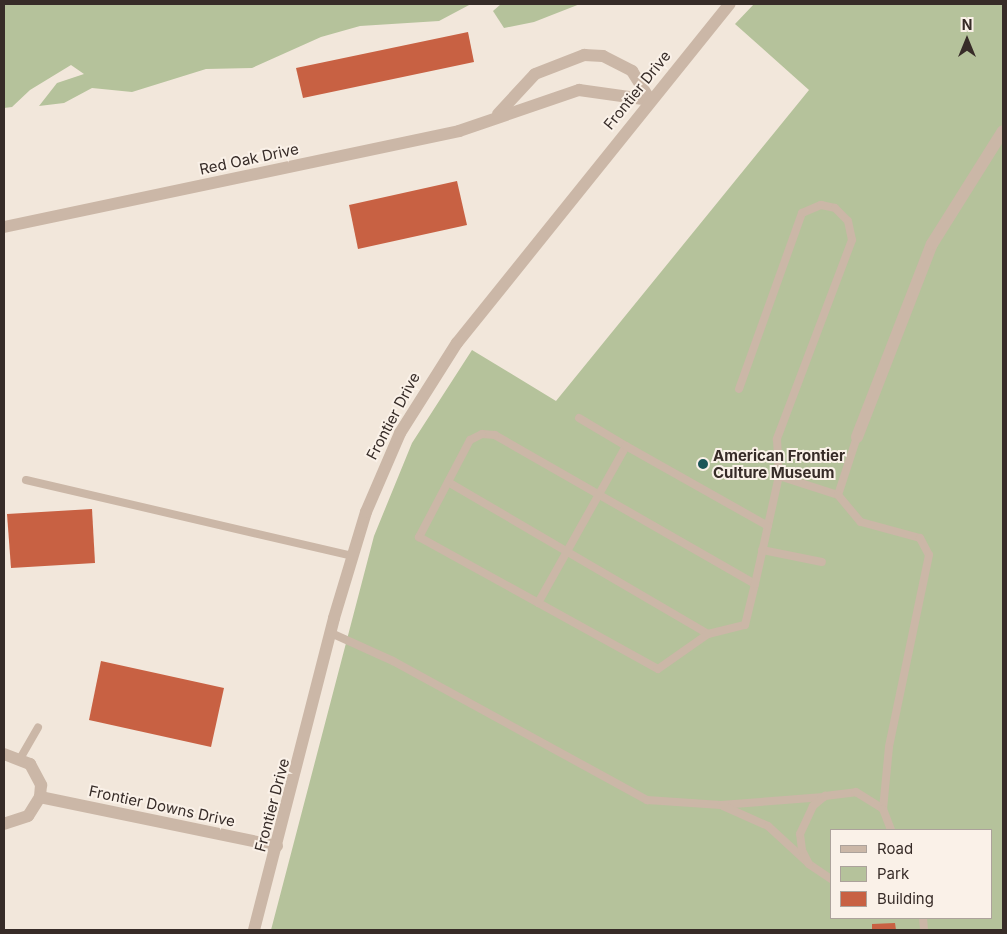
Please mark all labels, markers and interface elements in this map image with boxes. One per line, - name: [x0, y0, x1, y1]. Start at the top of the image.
- north arrow: [942, 15, 992, 65]
- text: N: [962, 16, 972, 33]
- street label: Frontier Drive: [600, 47, 674, 133]
- street label: Red Oak Drive: [198, 140, 300, 178]
- street label: Frontier Drive: [363, 369, 423, 463]
- place label: American Frontier Culture Museum: [713, 446, 845, 481]
- marker: American Frontier Culture Museum: [697, 458, 709, 470]
- street label: Frontier Drive: [251, 756, 293, 854]
- street label: Frontier Downs Drive: [87, 782, 237, 830]
- legend: [830, 829, 992, 919]
- text: Road: [877, 839, 913, 858]
- text: Park: [877, 864, 909, 883]
- text: Building: [877, 889, 934, 908]

